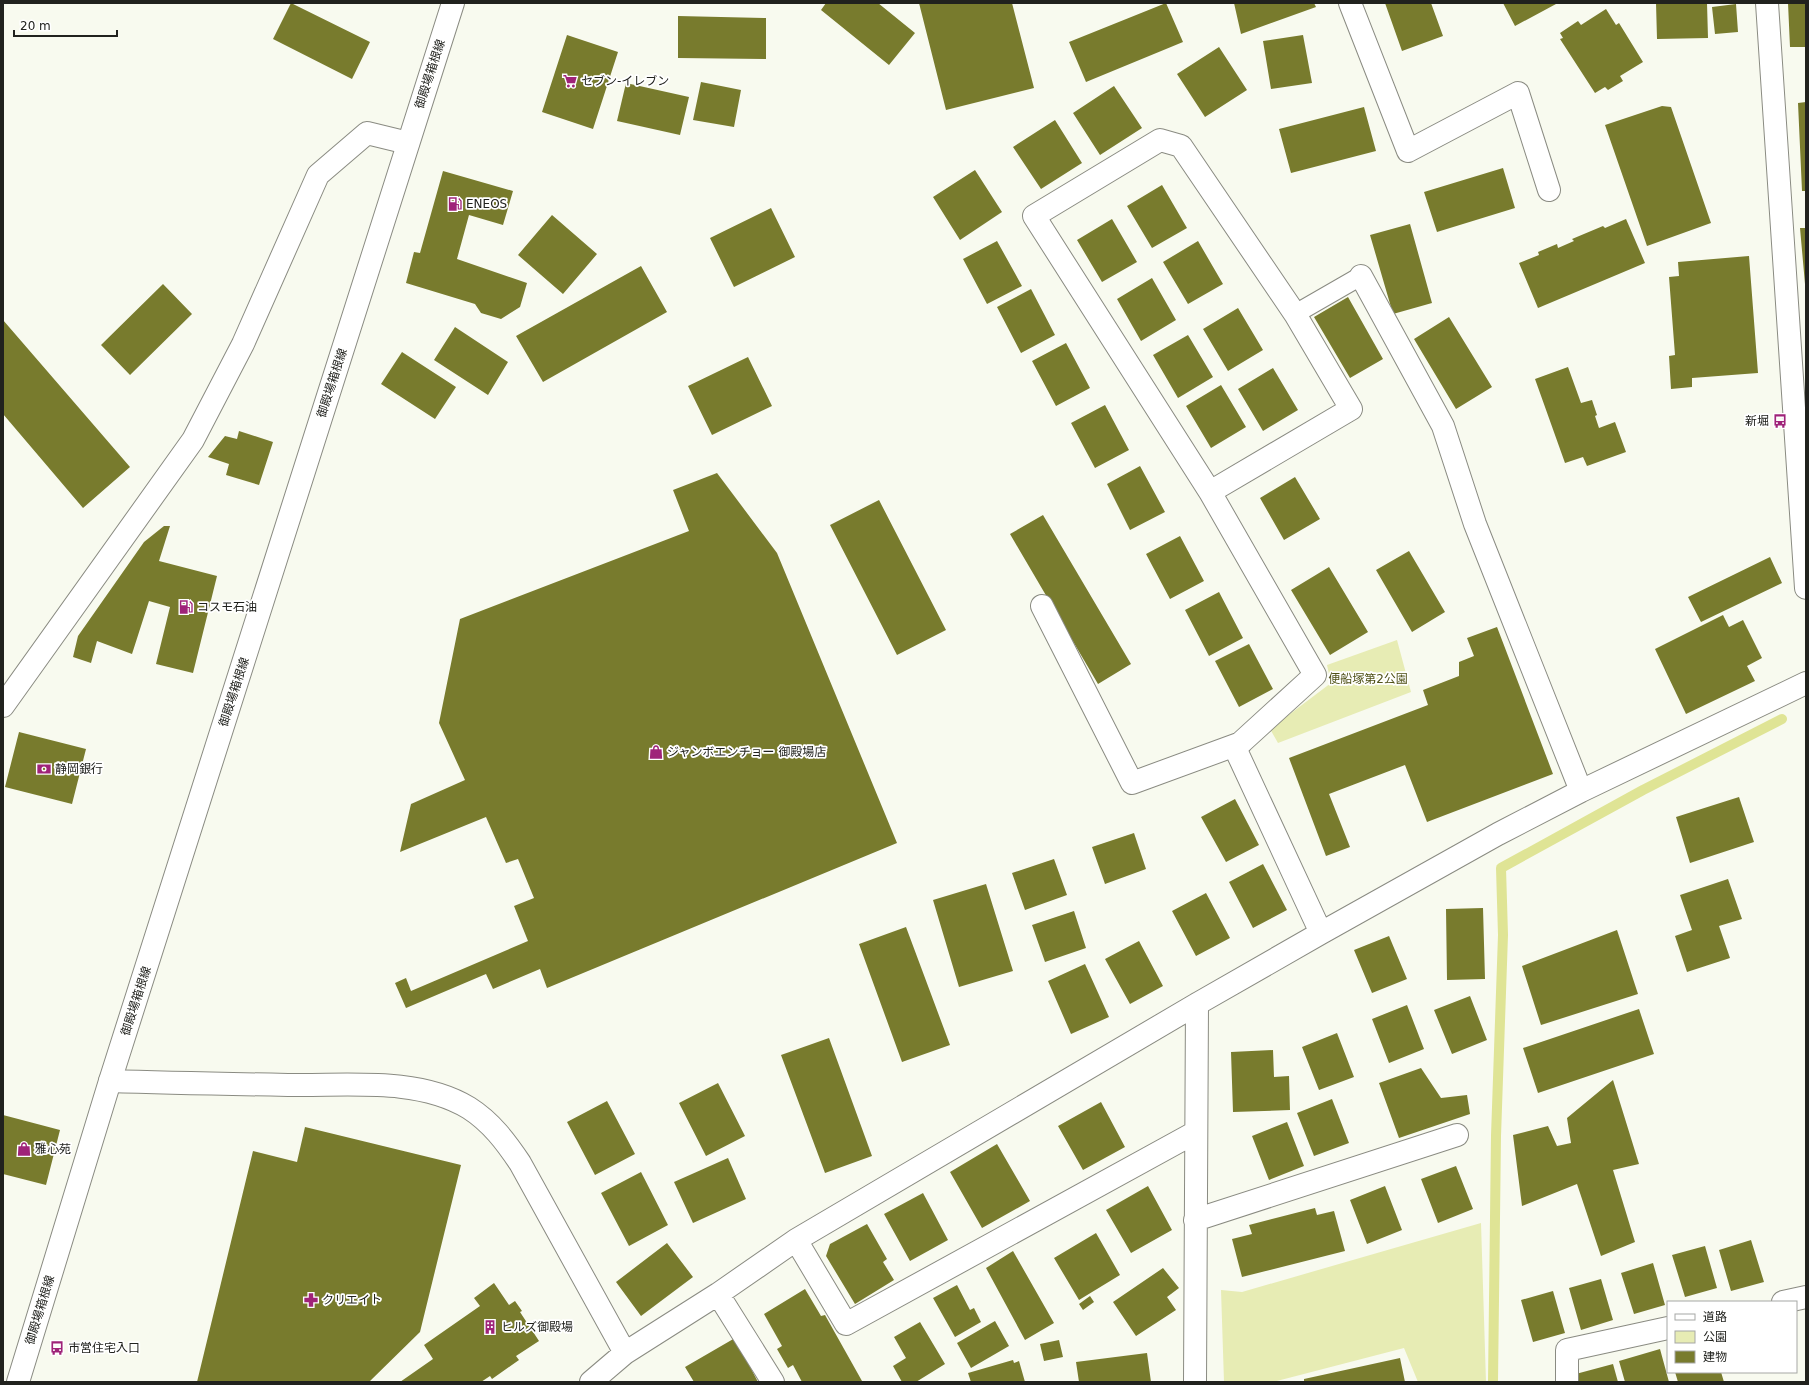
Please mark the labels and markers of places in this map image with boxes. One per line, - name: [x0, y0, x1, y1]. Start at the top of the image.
- supermarket icon: セブン-イレブン: [562, 73, 578, 89]
- place label: セブン-イレブン: [581, 74, 669, 88]
- fuel station icon: ENEOS: [447, 196, 463, 212]
- place label: ENEOS: [466, 197, 507, 211]
- bus stop icon: 新堀: [1772, 413, 1788, 429]
- place label: 新堀: [1745, 414, 1769, 428]
- fuel station icon: コスモ石油: [178, 599, 194, 615]
- place label: コスモ石油: [197, 600, 257, 614]
- shop icon: ジャンボエンチョー 御殿場店: [648, 744, 664, 760]
- place label: ジャンボエンチョー 御殿場店: [667, 745, 826, 759]
- bank icon: 静岡銀行: [36, 761, 52, 777]
- place label: 静岡銀行: [55, 762, 103, 776]
- shop icon: 雅心苑: [16, 1141, 32, 1157]
- place label: 雅心苑: [35, 1142, 71, 1156]
- pharmacy icon: クリエイト: [303, 1292, 319, 1308]
- place label: クリエイト: [322, 1293, 382, 1307]
- building icon: ヒルズ御殿場: [482, 1319, 498, 1335]
- place label: ヒルズ御殿場: [501, 1320, 573, 1334]
- bus stop icon: 市営住宅入口: [49, 1340, 65, 1356]
- place label: 市営住宅入口: [68, 1341, 140, 1355]

